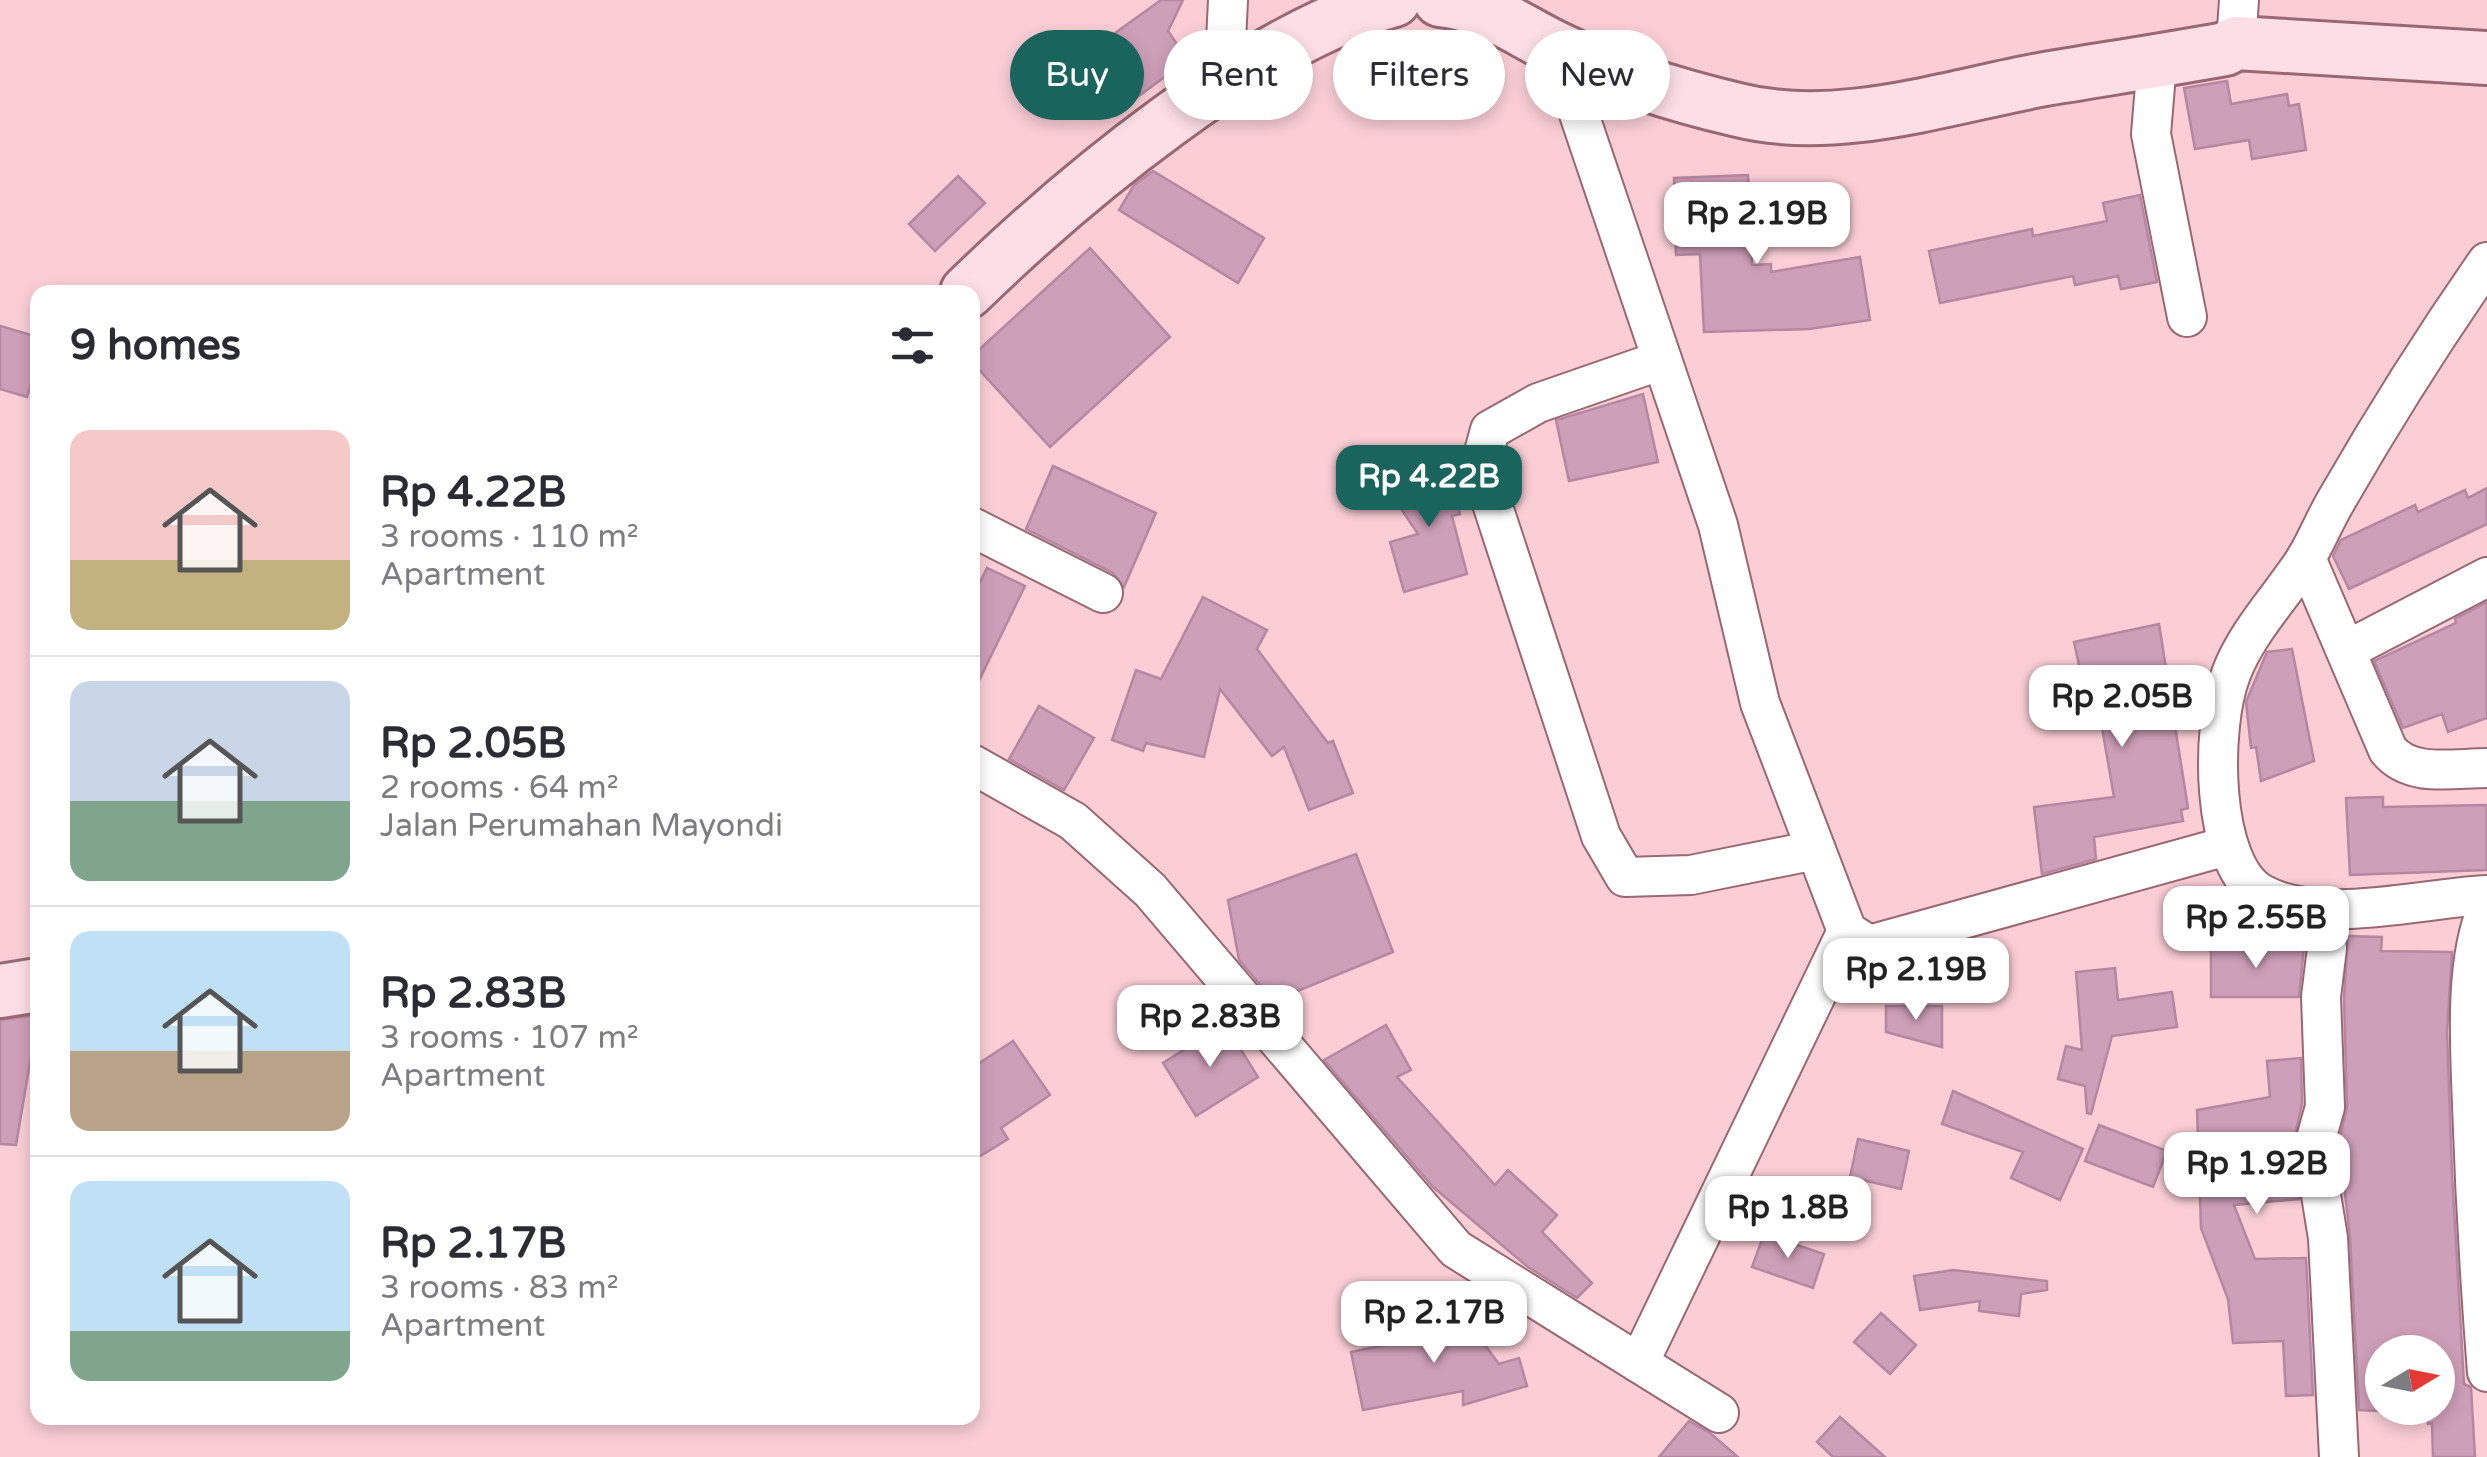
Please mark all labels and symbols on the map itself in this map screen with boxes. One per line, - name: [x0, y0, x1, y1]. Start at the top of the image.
- pin: Rp 2.19B: [1654, 182, 1860, 267]
- pin: Rp 4.22B: [1326, 445, 1532, 530]
- pin: Rp 2.05B: [2019, 665, 2225, 750]
- pin: Rp 2.55B: [2153, 886, 2359, 971]
- pin: Rp 2.19B: [1813, 938, 2019, 1023]
- pin: Rp 2.83B: [1107, 985, 1313, 1070]
- pin: Rp 1.92B: [2154, 1132, 2360, 1217]
- pin: Rp 1.8B: [1696, 1176, 1880, 1261]
- pin: Rp 2.17B: [1331, 1281, 1537, 1366]
- north arrow: [2365, 1335, 2455, 1425]

